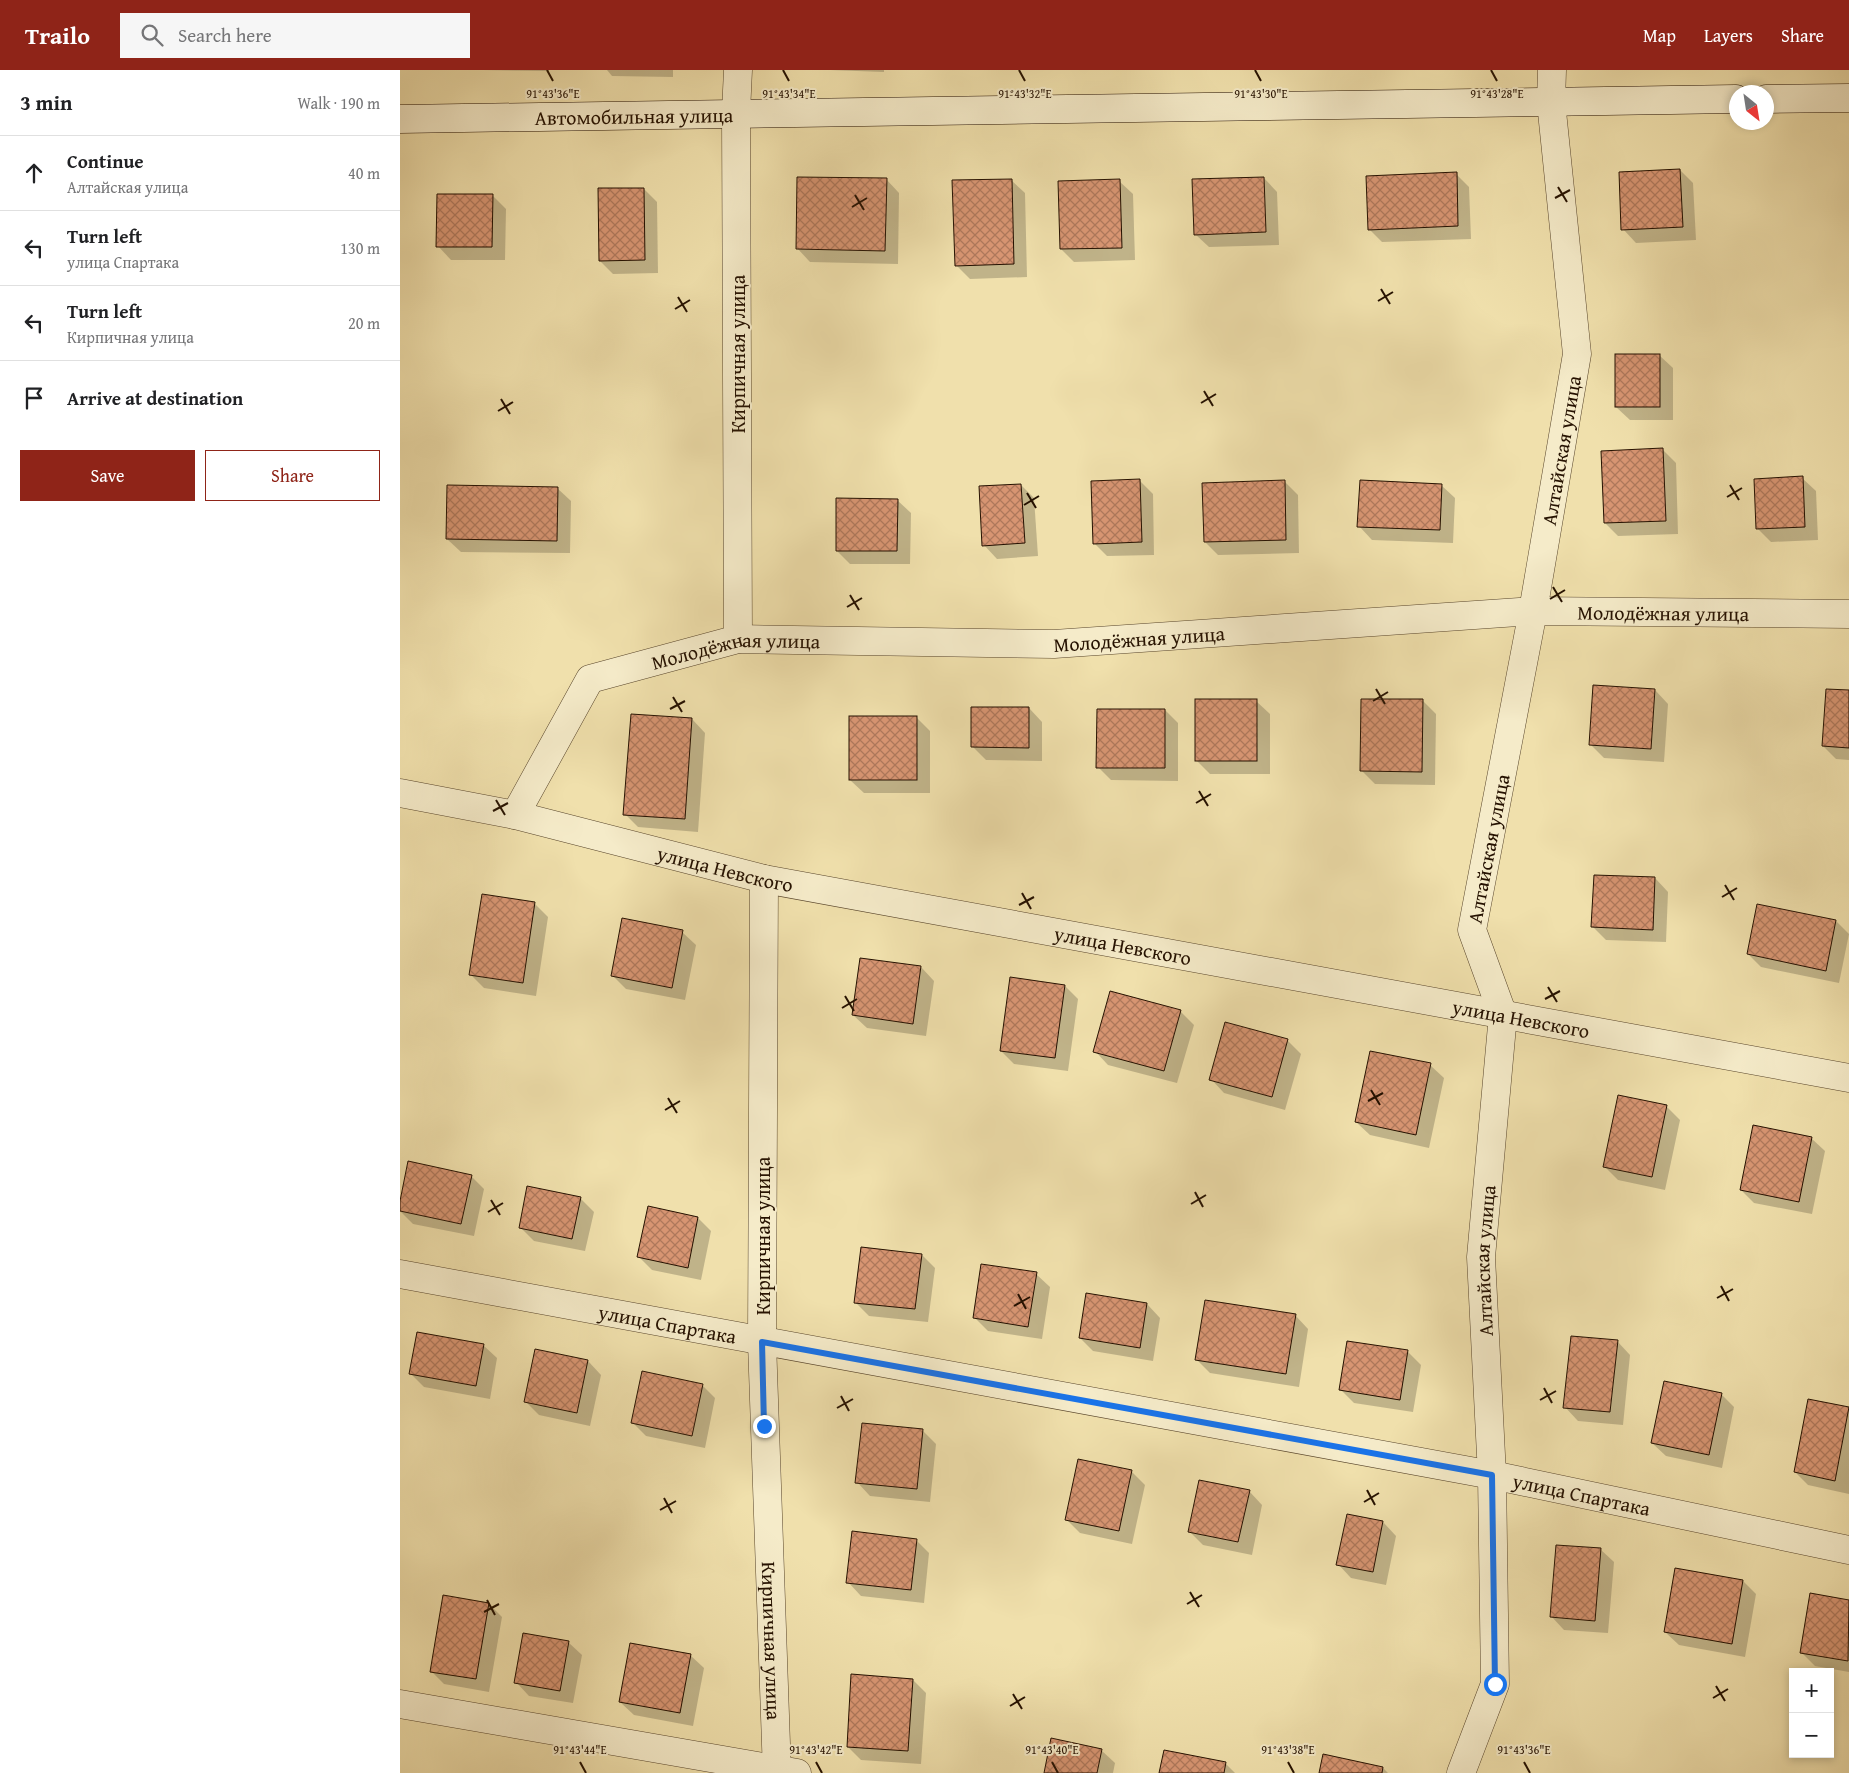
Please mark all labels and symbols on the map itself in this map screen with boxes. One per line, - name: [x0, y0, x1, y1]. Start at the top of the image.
- text: 91°43'36"E: [526, 85, 580, 102]
- text: 91°43'34"E: [762, 85, 816, 102]
- text: 91°43'32"E: [998, 85, 1052, 102]
- text: 91°43'30"E: [1234, 85, 1288, 102]
- text: 91°43'28"E: [1470, 85, 1524, 102]
- north arrow: [1729, 85, 1774, 130]
- street label: Автомобильная улица: [534, 100, 734, 131]
- street label: Кирпичная улица: [723, 274, 752, 433]
- street label: Алтайская улица: [1533, 372, 1588, 527]
- street label: Молодёжная улица: [1577, 597, 1750, 628]
- street label: Молодёжная улица: [1052, 618, 1226, 659]
- street label: Молодёжная улица: [648, 624, 821, 676]
- street label: Алтайская улица: [1459, 771, 1516, 926]
- street label: улица Невского: [653, 837, 796, 899]
- street label: улица Невского: [1051, 918, 1194, 972]
- street label: улица Невского: [1449, 991, 1592, 1045]
- street label: Кирпичная улица: [748, 1156, 777, 1315]
- street label: Алтайская улица: [1466, 1183, 1502, 1337]
- street label: улица Спартака: [595, 1296, 739, 1350]
- route end: [753, 1415, 776, 1438]
- street label: улица Спартака: [1509, 1465, 1654, 1523]
- street label: Кирпичная улица: [755, 1561, 790, 1721]
- route start: [1484, 1673, 1507, 1696]
- text: 91°43'44"E: [553, 1741, 607, 1758]
- text: 91°43'42"E: [789, 1741, 843, 1758]
- text: 91°43'40"E: [1025, 1741, 1079, 1758]
- text: 91°43'38"E: [1261, 1741, 1315, 1758]
- text: 91°43'36"E: [1497, 1741, 1551, 1758]

